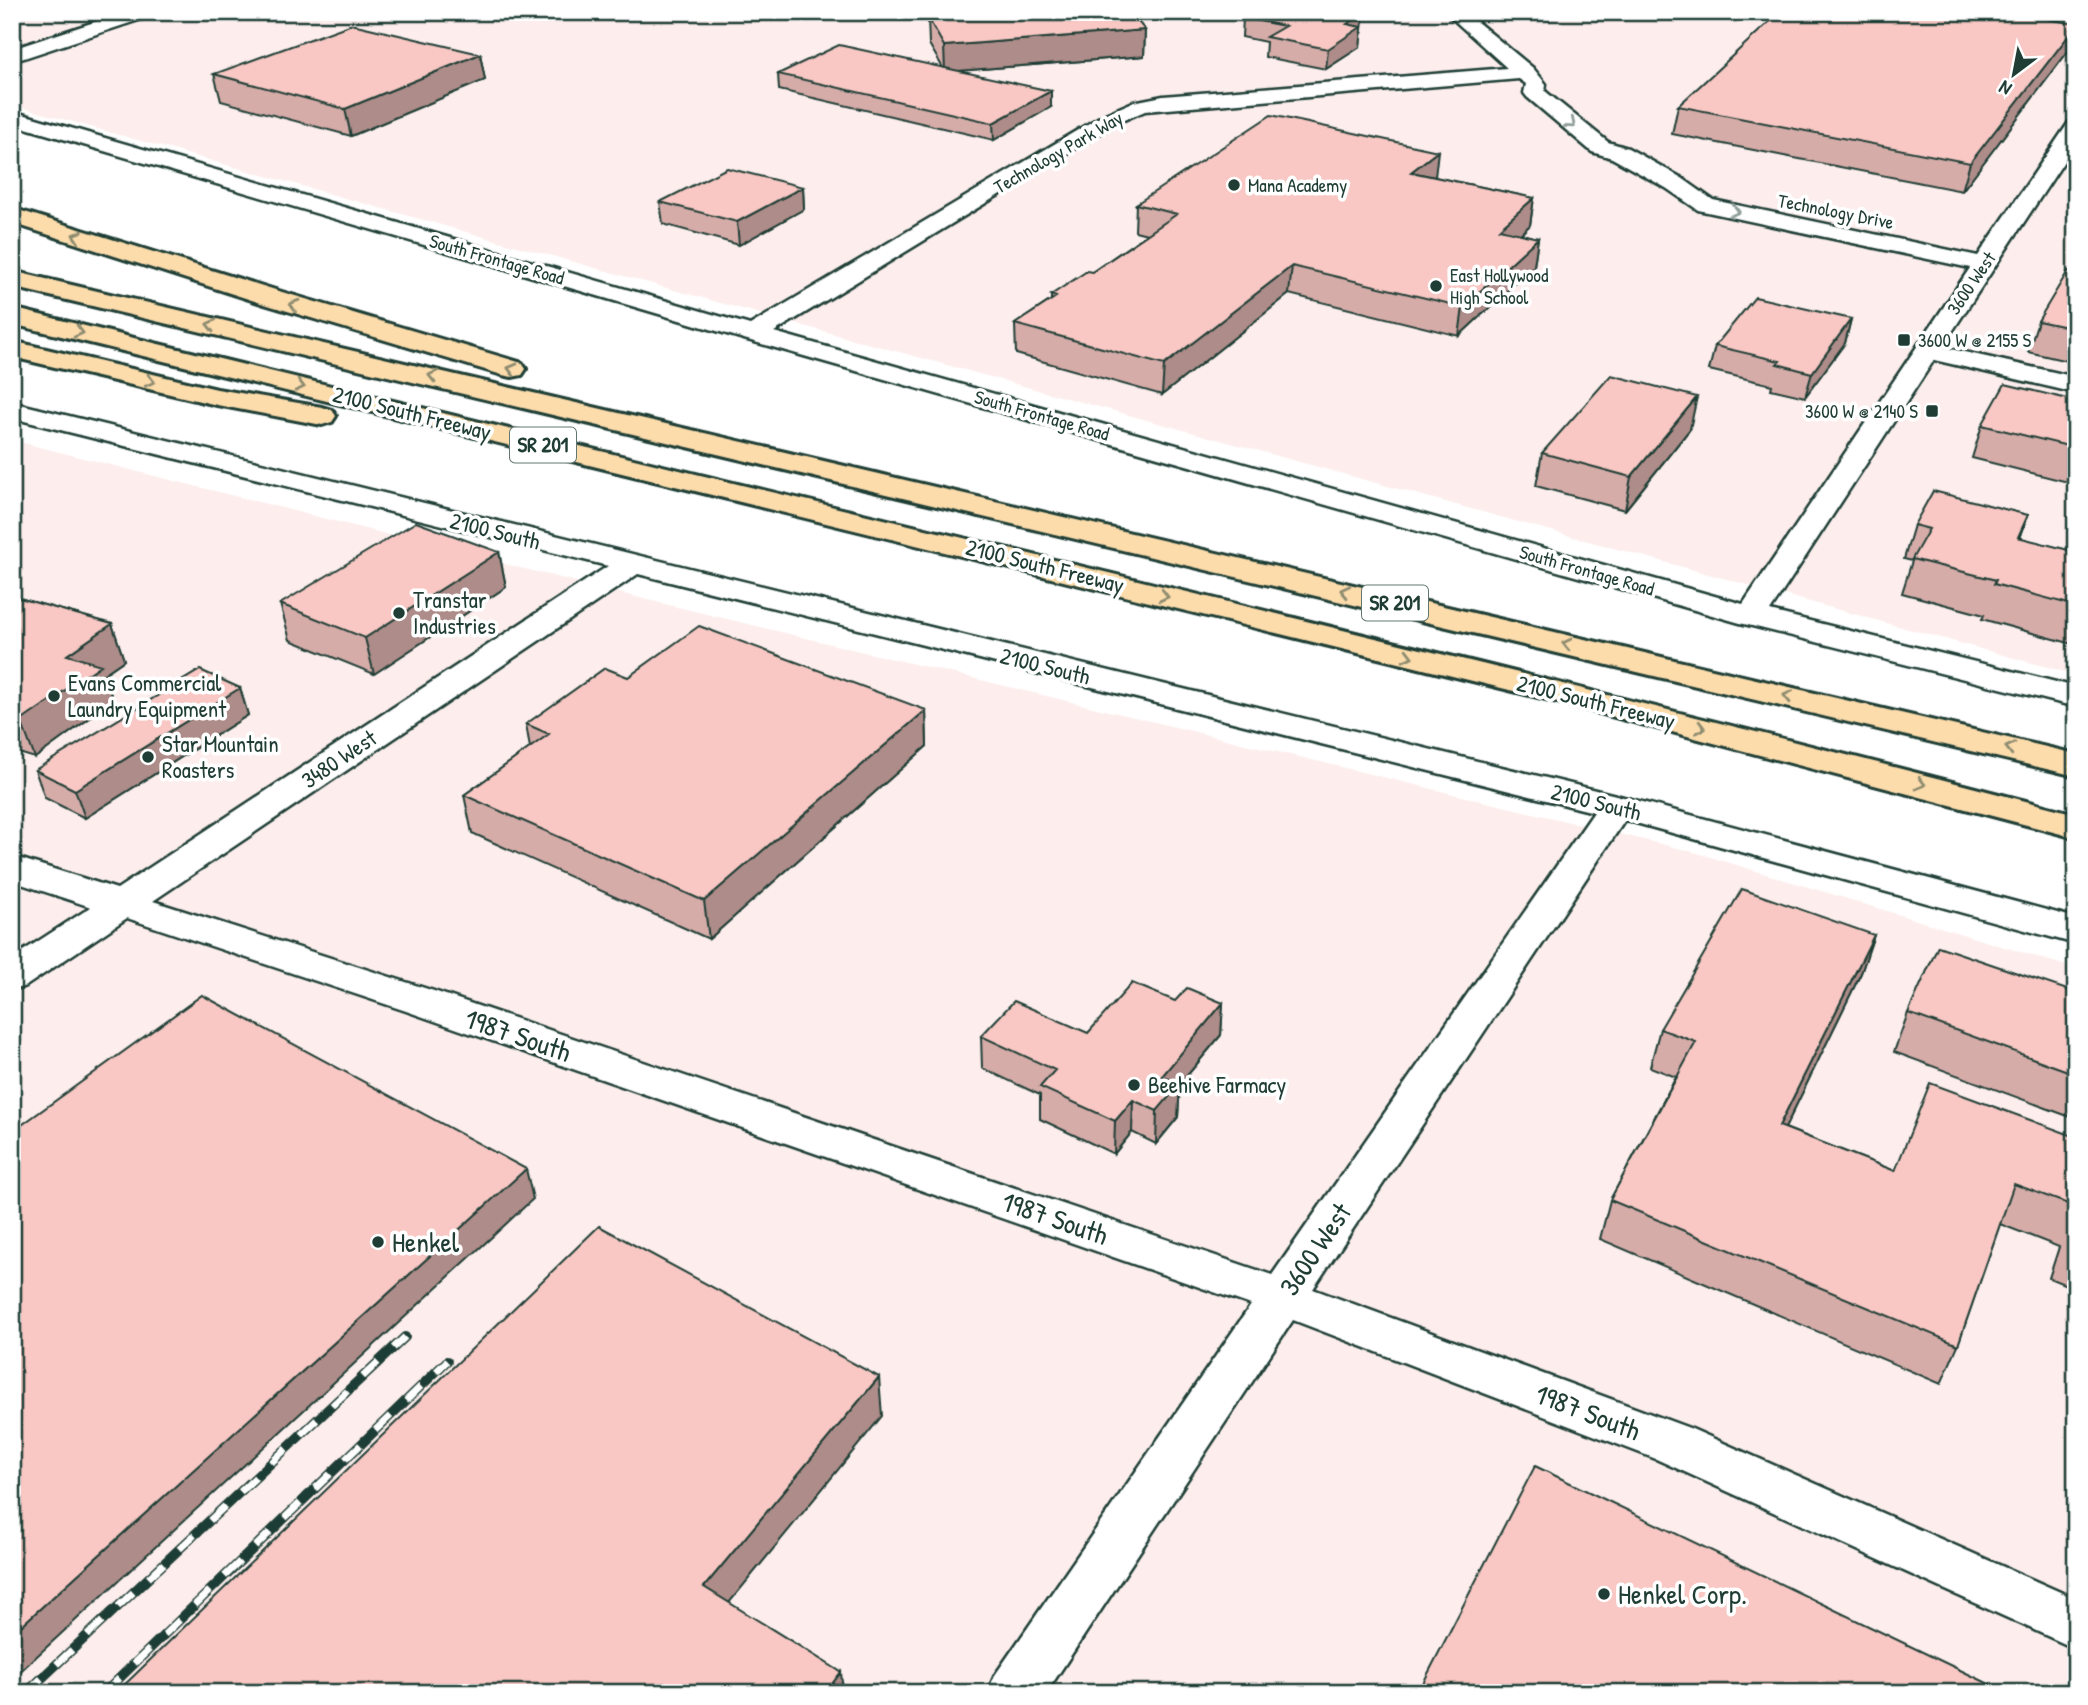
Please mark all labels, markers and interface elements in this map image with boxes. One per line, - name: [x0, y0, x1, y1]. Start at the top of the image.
- north arrow: [1980, 38, 2050, 108]
- text: N: [1994, 75, 2016, 102]
- street label: Technology Park Way: [989, 104, 1127, 200]
- one-way arrow: [1563, 116, 1576, 128]
- place label: Mana Academy: [1248, 172, 1347, 198]
- marker: Mana Academy: [1226, 177, 1242, 193]
- street label: Technology Drive: [1776, 187, 1897, 235]
- one-way arrow: [1729, 203, 1741, 218]
- street label: South Frontage Road: [427, 227, 568, 291]
- one-way arrow: [71, 229, 83, 244]
- street label: 3600 West: [1940, 246, 2002, 320]
- place label: East Hollywood High School: [1450, 262, 1549, 310]
- marker: East Hollywood High School: [1428, 278, 1444, 294]
- one-way arrow: [288, 298, 300, 313]
- one-way arrow: [205, 318, 217, 333]
- one-way arrow: [72, 324, 84, 338]
- place label: 3600 W @ 2155 S: [1918, 327, 2032, 353]
- marker: 3600 W @ 2155 S: [1896, 332, 1912, 348]
- one-way arrow: [506, 363, 518, 377]
- one-way arrow: [427, 370, 439, 385]
- one-way arrow: [144, 373, 156, 387]
- one-way arrow: [294, 378, 306, 392]
- street label: 2100 South Freeway: [330, 378, 495, 447]
- street label: South Frontage Road: [972, 383, 1113, 447]
- place label: 3600 W @ 2140 S: [1805, 398, 1918, 424]
- marker: 3600 W @ 2140 S: [1924, 403, 1940, 419]
- road number: SR 201: [510, 428, 576, 462]
- street label: 2100 South: [447, 504, 544, 557]
- street label: 2100 South Freeway: [963, 531, 1128, 600]
- street label: South Frontage Road: [1517, 538, 1658, 602]
- place label: Transtar Industries: [413, 584, 496, 641]
- one-way arrow: [1339, 585, 1351, 600]
- road number: SR 201: [1362, 586, 1428, 620]
- one-way arrow: [1158, 587, 1170, 602]
- marker: Transtar Industries: [391, 605, 407, 621]
- one-way arrow: [1561, 638, 1573, 652]
- street label: 2100 South: [997, 639, 1094, 692]
- one-way arrow: [1402, 648, 1414, 662]
- place label: Evans Commercial Laundry Equipment: [68, 667, 227, 724]
- street label: 2100 South Freeway: [1514, 667, 1679, 736]
- marker: Evans Commercial Laundry Equipment: [46, 688, 62, 704]
- one-way arrow: [1782, 690, 1794, 704]
- one-way arrow: [1694, 720, 1706, 734]
- street label: 3480 West: [295, 721, 383, 795]
- place label: Star Mountain Roasters: [162, 728, 279, 785]
- one-way arrow: [2004, 742, 2016, 756]
- marker: Star Mountain Roasters: [140, 749, 156, 765]
- street label: 2100 South: [1548, 775, 1645, 828]
- one-way arrow: [1915, 776, 1927, 790]
- street label: 1987 South: [460, 999, 576, 1071]
- place label: Beehive Farmacy: [1148, 1069, 1287, 1100]
- marker: Beehive Farmacy: [1126, 1077, 1142, 1093]
- street label: 1987 South: [997, 1182, 1113, 1254]
- street label: 3600 West: [1270, 1195, 1360, 1303]
- place label: Henkel: [392, 1223, 460, 1261]
- marker: Henkel: [370, 1234, 386, 1250]
- street label: 1987 South: [1530, 1375, 1646, 1449]
- place label: Henkel Corp.: [1618, 1575, 1747, 1613]
- marker: Henkel Corp.: [1596, 1586, 1612, 1602]

